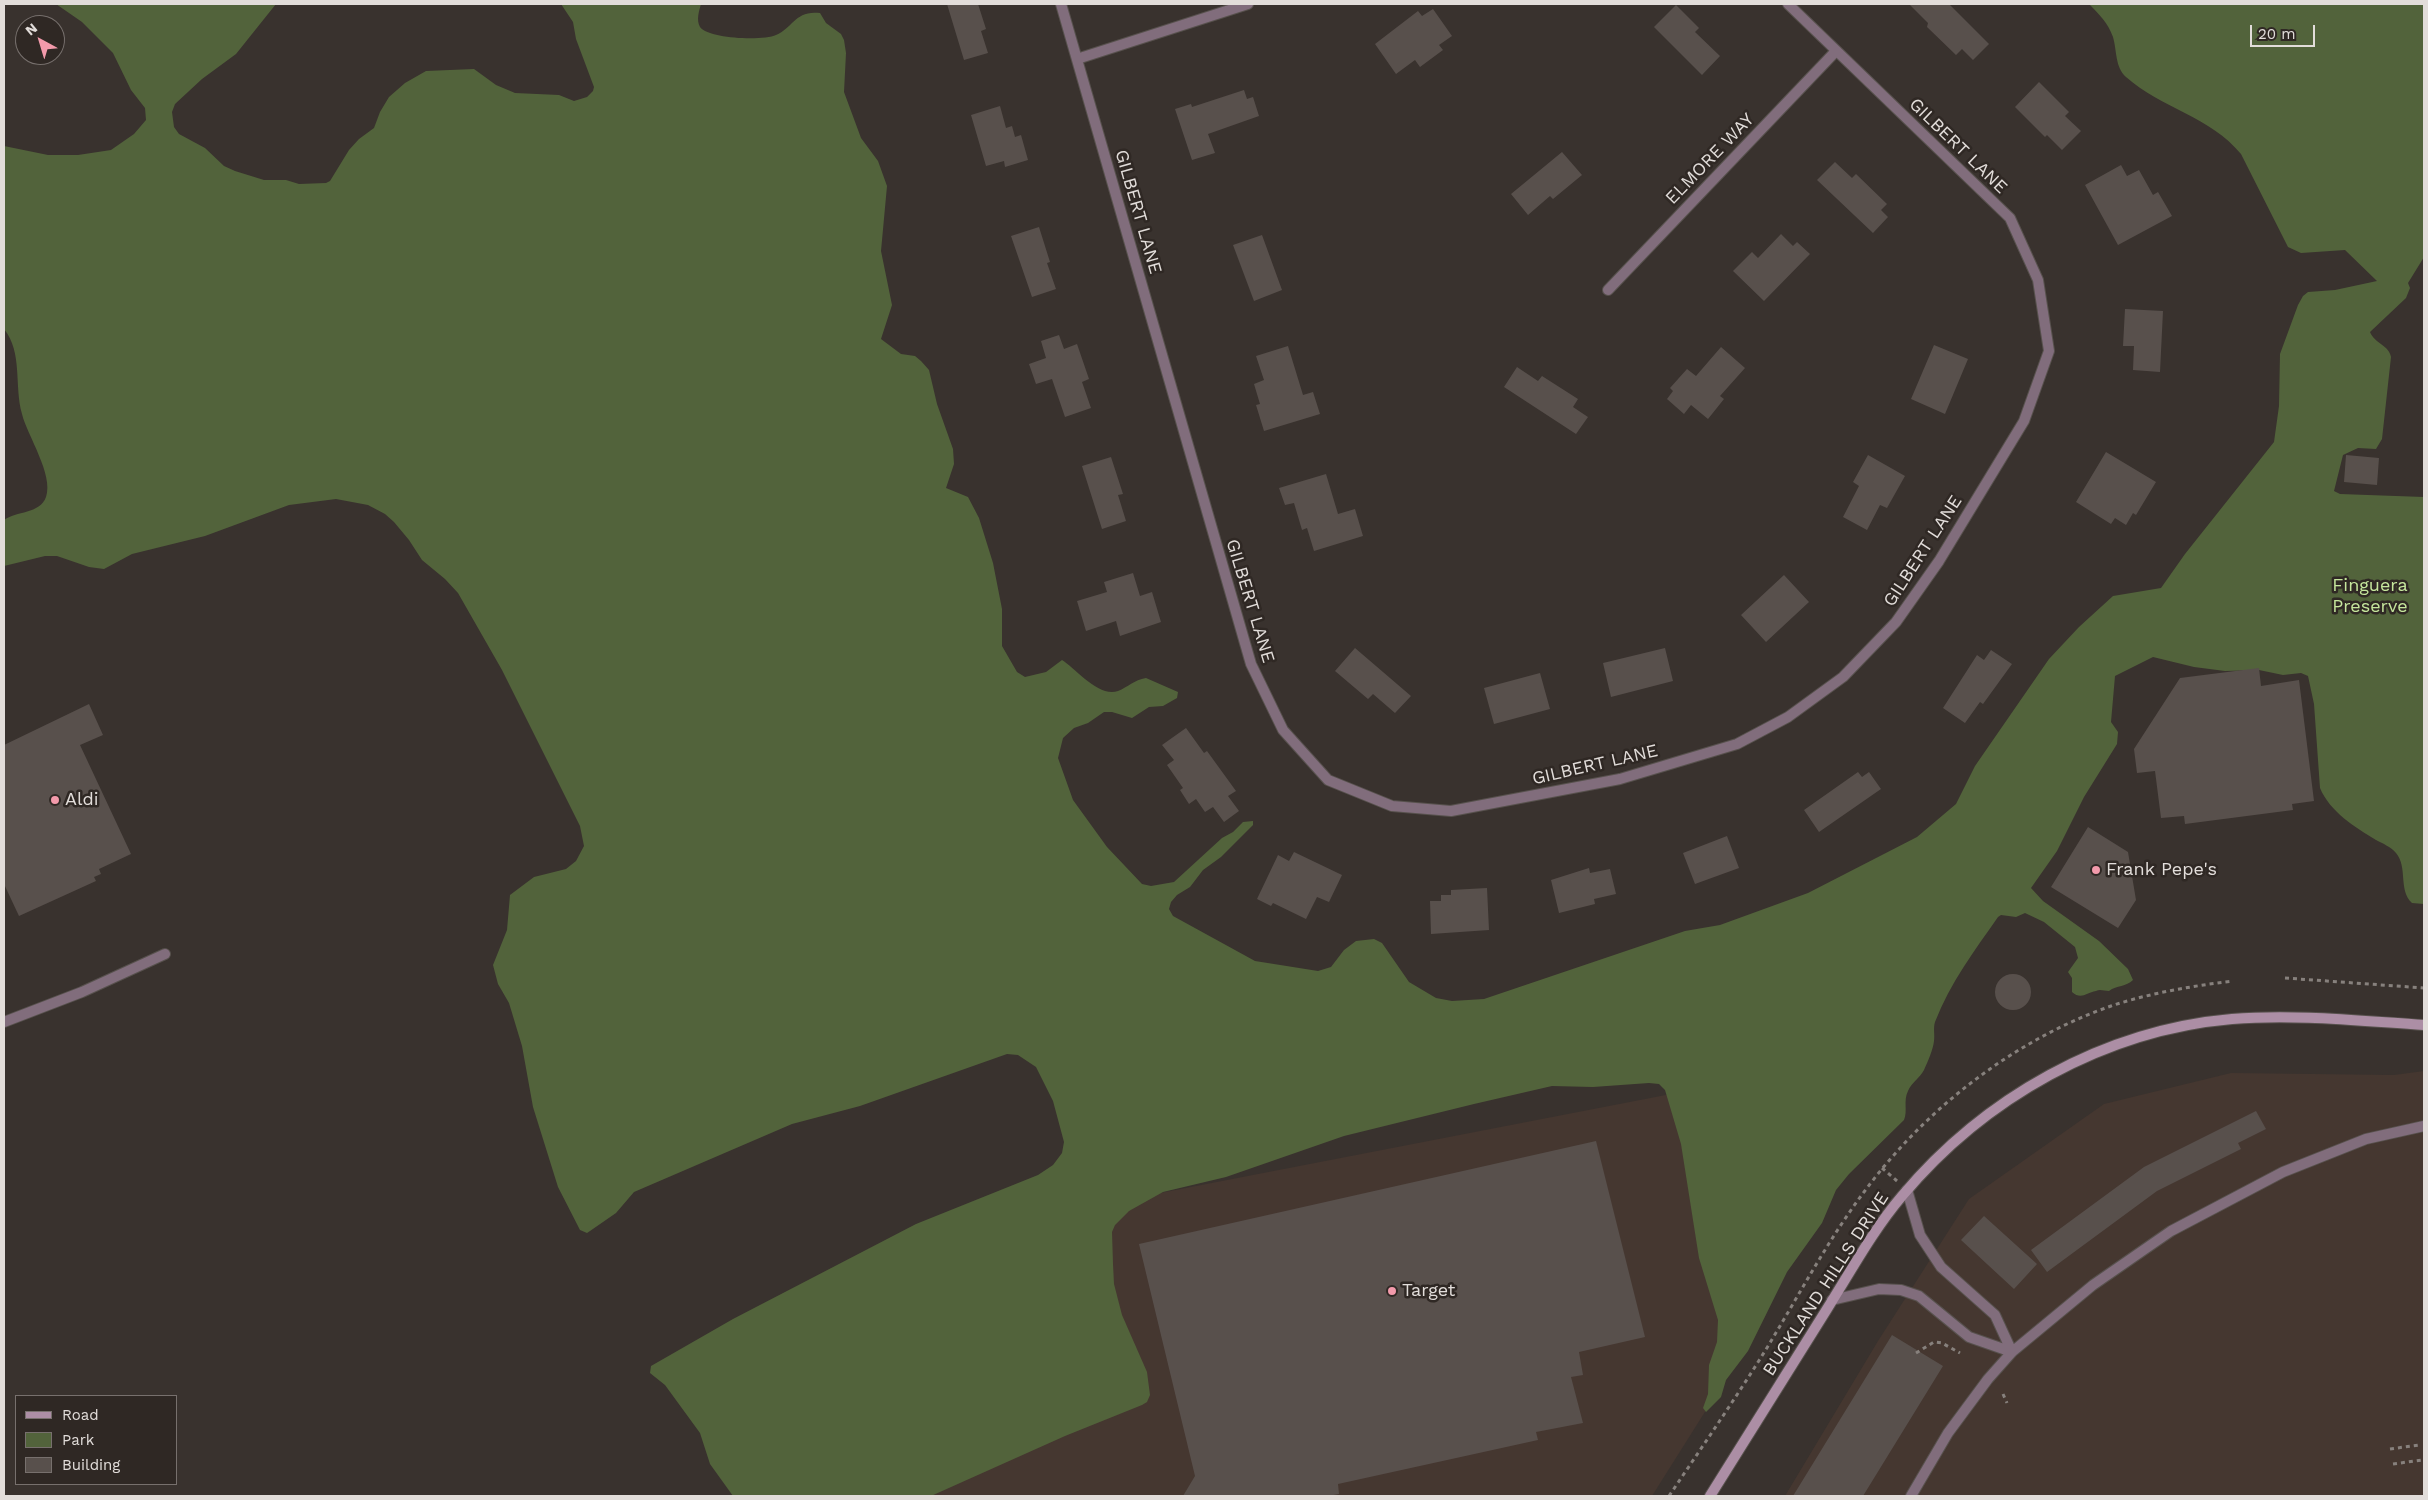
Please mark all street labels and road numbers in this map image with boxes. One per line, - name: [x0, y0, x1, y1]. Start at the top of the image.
- street label: GILBERT LANE: [1904, 94, 2012, 198]
- street label: ELMORE WAY: [1661, 109, 1759, 209]
- street label: GILBERT LANE: [1110, 147, 1166, 277]
- street label: GILBERT LANE: [1879, 491, 1967, 611]
- street label: GILBERT LANE: [1221, 536, 1279, 666]
- street label: GILBERT LANE: [1530, 740, 1660, 790]
- street label: BUCKLAND HILLS DRIVE: [1758, 1188, 1894, 1380]

